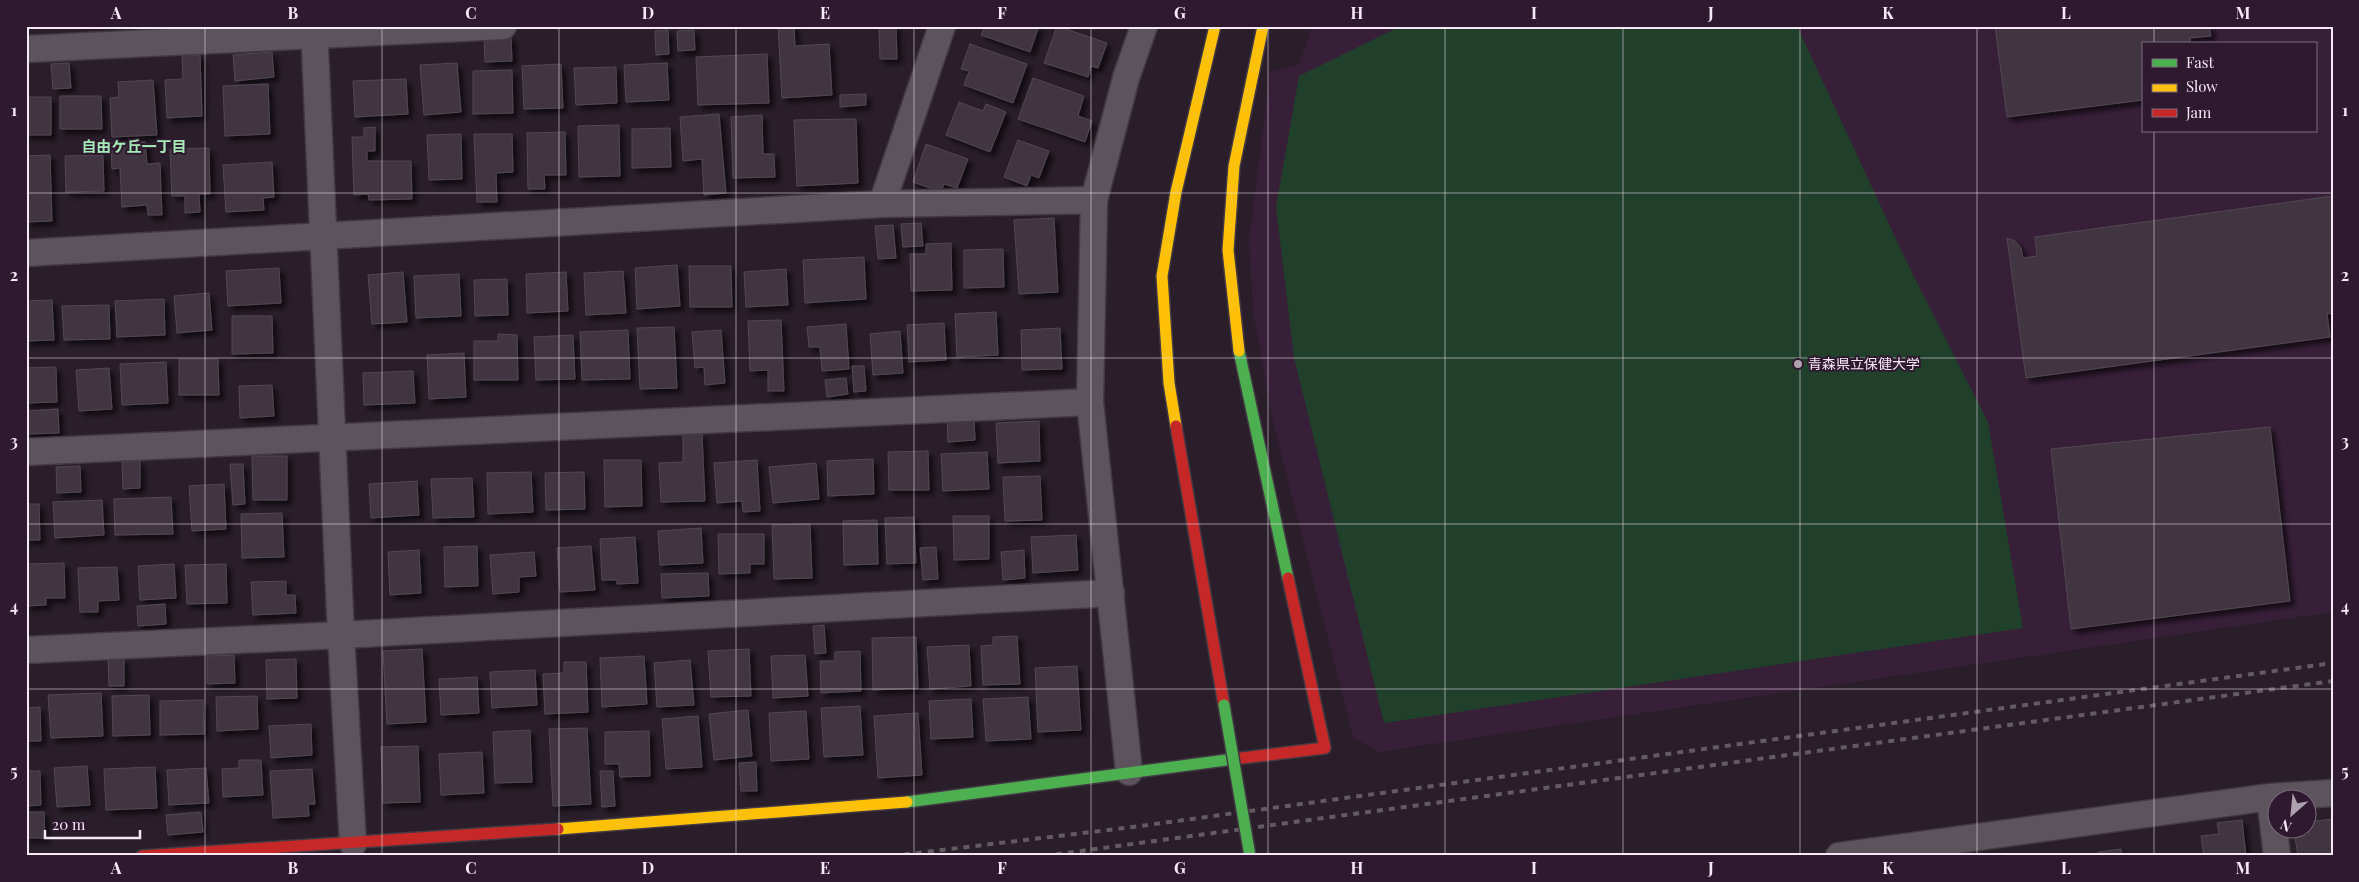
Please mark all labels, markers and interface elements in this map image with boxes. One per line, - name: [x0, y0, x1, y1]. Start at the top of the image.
- text: A: [110, 2, 122, 23]
- text: B: [288, 2, 299, 23]
- text: C: [465, 2, 477, 23]
- text: D: [642, 2, 654, 23]
- text: E: [820, 2, 830, 23]
- text: F: [997, 2, 1007, 23]
- text: G: [1174, 2, 1186, 23]
- text: H: [1351, 2, 1364, 23]
- text: I: [1531, 2, 1537, 23]
- text: J: [1707, 2, 1714, 23]
- text: K: [1882, 2, 1894, 23]
- text: L: [2061, 2, 2071, 23]
- text: M: [2236, 2, 2251, 23]
- legend: [2142, 42, 2316, 132]
- text: Fast: [2186, 52, 2215, 72]
- text: Slow: [2186, 76, 2218, 96]
- text: 1: [11, 99, 17, 120]
- text: 1: [2342, 99, 2348, 120]
- text: Jam: [2185, 102, 2212, 122]
- district label: 自由ケ丘一丁目: [81, 136, 187, 156]
- text: 2: [10, 264, 18, 285]
- text: 2: [2341, 264, 2349, 285]
- place label: 青森県立保健大学: [1808, 354, 1920, 373]
- marker: 青森県立保健大学: [1792, 358, 1804, 370]
- text: 3: [10, 430, 18, 451]
- text: 3: [2341, 430, 2349, 451]
- text: 4: [10, 595, 18, 616]
- text: 4: [2341, 595, 2349, 616]
- text: 5: [10, 760, 18, 781]
- text: 5: [2341, 760, 2349, 781]
- north arrow: [2266, 790, 2316, 840]
- scale bar: [45, 807, 140, 839]
- text: 20 m: [52, 814, 86, 834]
- text: N: [2277, 815, 2295, 837]
- text: A: [110, 857, 122, 878]
- text: B: [288, 857, 299, 878]
- text: C: [465, 857, 477, 878]
- text: D: [642, 857, 654, 878]
- text: E: [820, 857, 830, 878]
- text: F: [997, 857, 1007, 878]
- text: G: [1174, 857, 1186, 878]
- text: H: [1351, 857, 1364, 878]
- text: I: [1531, 857, 1537, 878]
- text: J: [1707, 857, 1714, 878]
- text: K: [1882, 857, 1894, 878]
- text: L: [2061, 857, 2071, 878]
- text: M: [2236, 857, 2251, 878]

